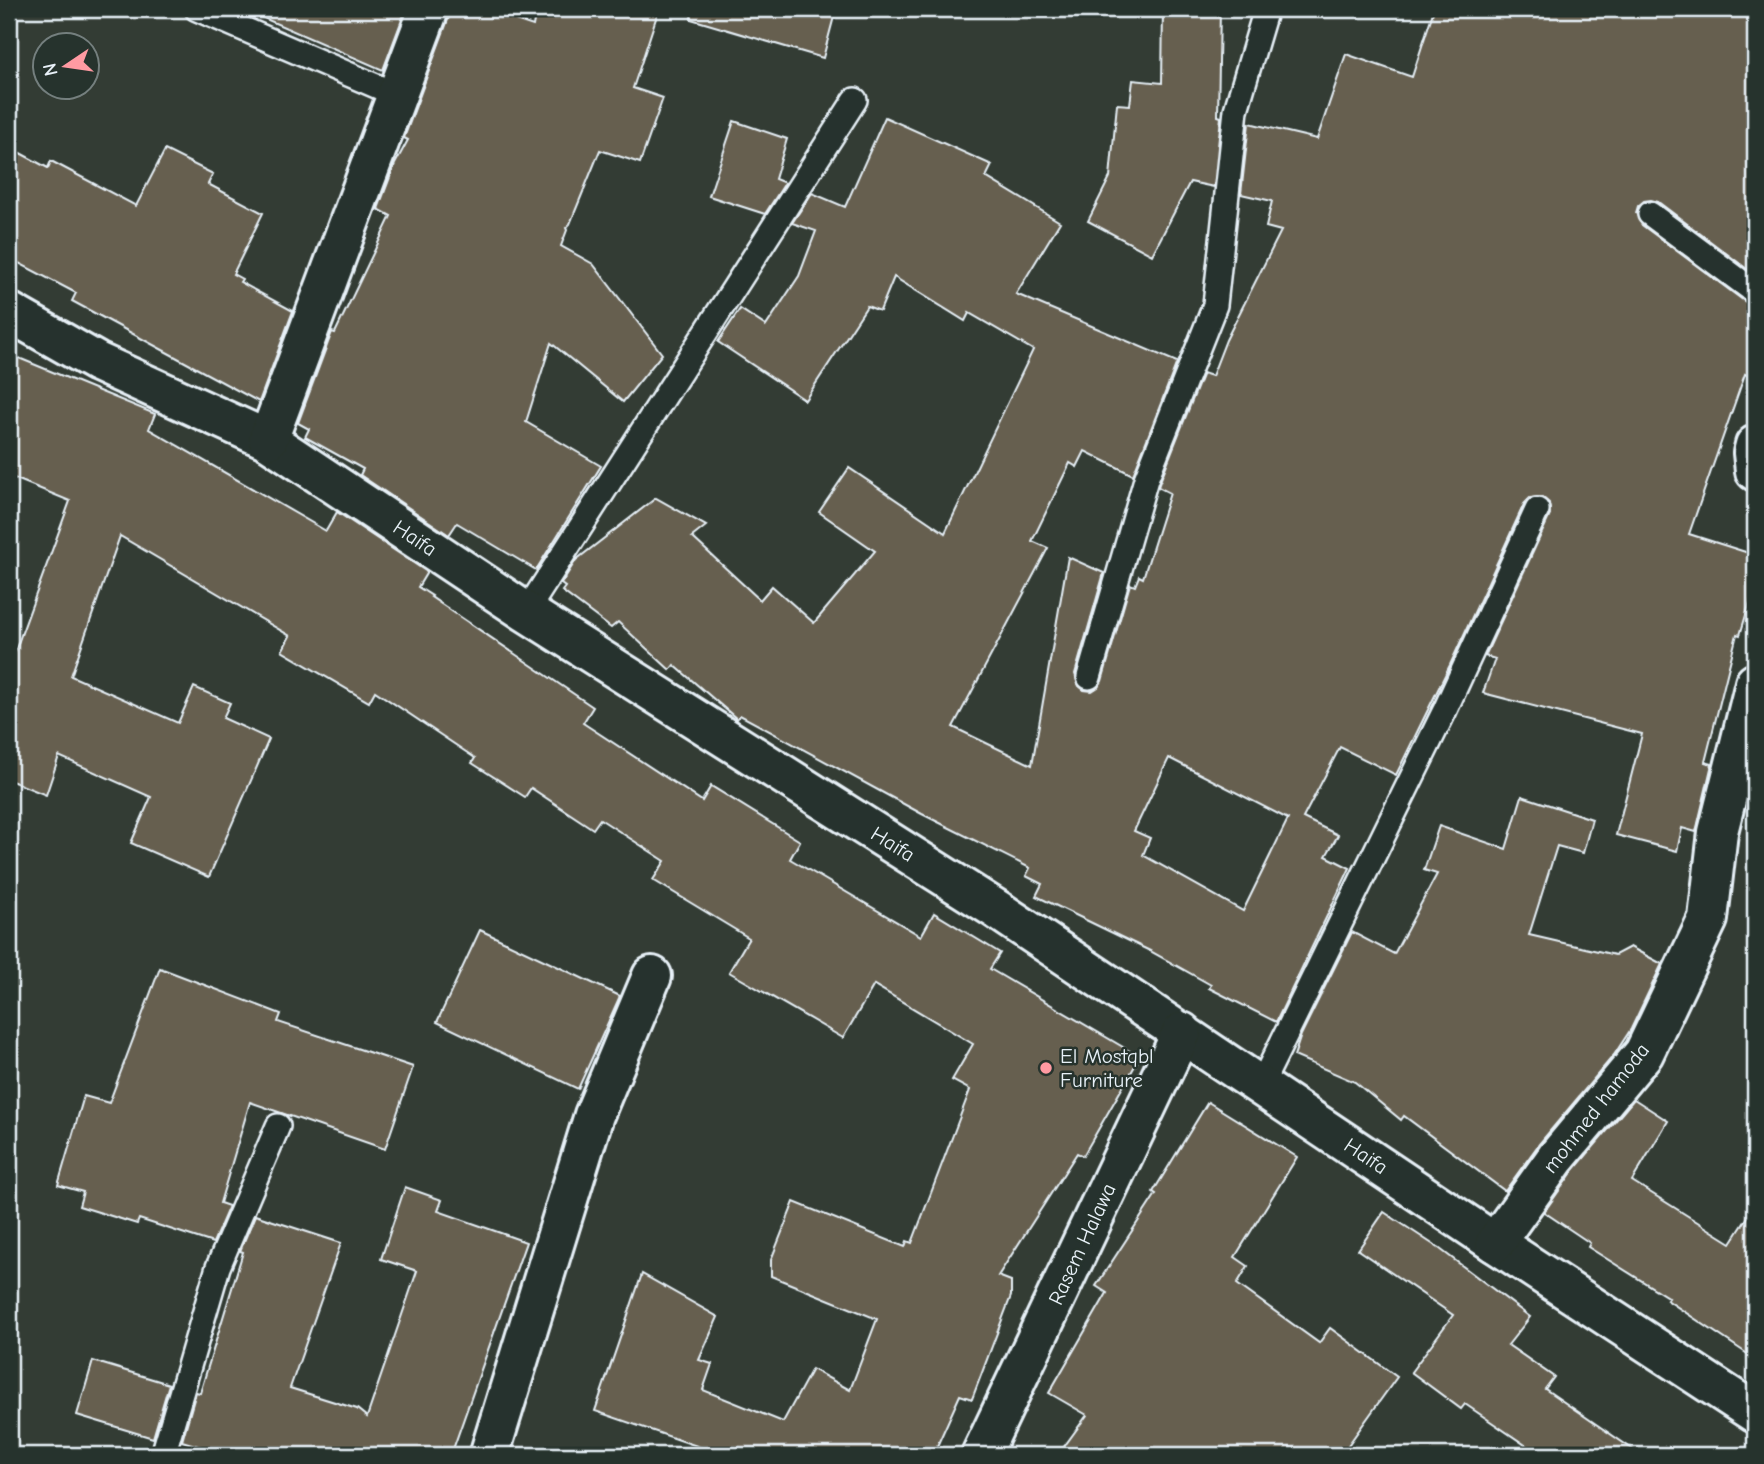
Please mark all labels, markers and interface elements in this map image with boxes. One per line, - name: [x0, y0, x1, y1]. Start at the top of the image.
- north arrow: [32, 32, 102, 102]
- text: N: [38, 61, 63, 78]
- street label: Haifa: [389, 515, 441, 561]
- street label: Haifa: [867, 821, 919, 867]
- street label: mohmed hamoda: [1538, 1038, 1654, 1178]
- place label: El Mostqbl Furniture: [1060, 1044, 1154, 1092]
- marker: El Mostqbl Furniture: [1038, 1060, 1054, 1076]
- street label: Haifa: [1340, 1133, 1392, 1179]
- street label: Rasem Halawa: [1043, 1179, 1121, 1309]

